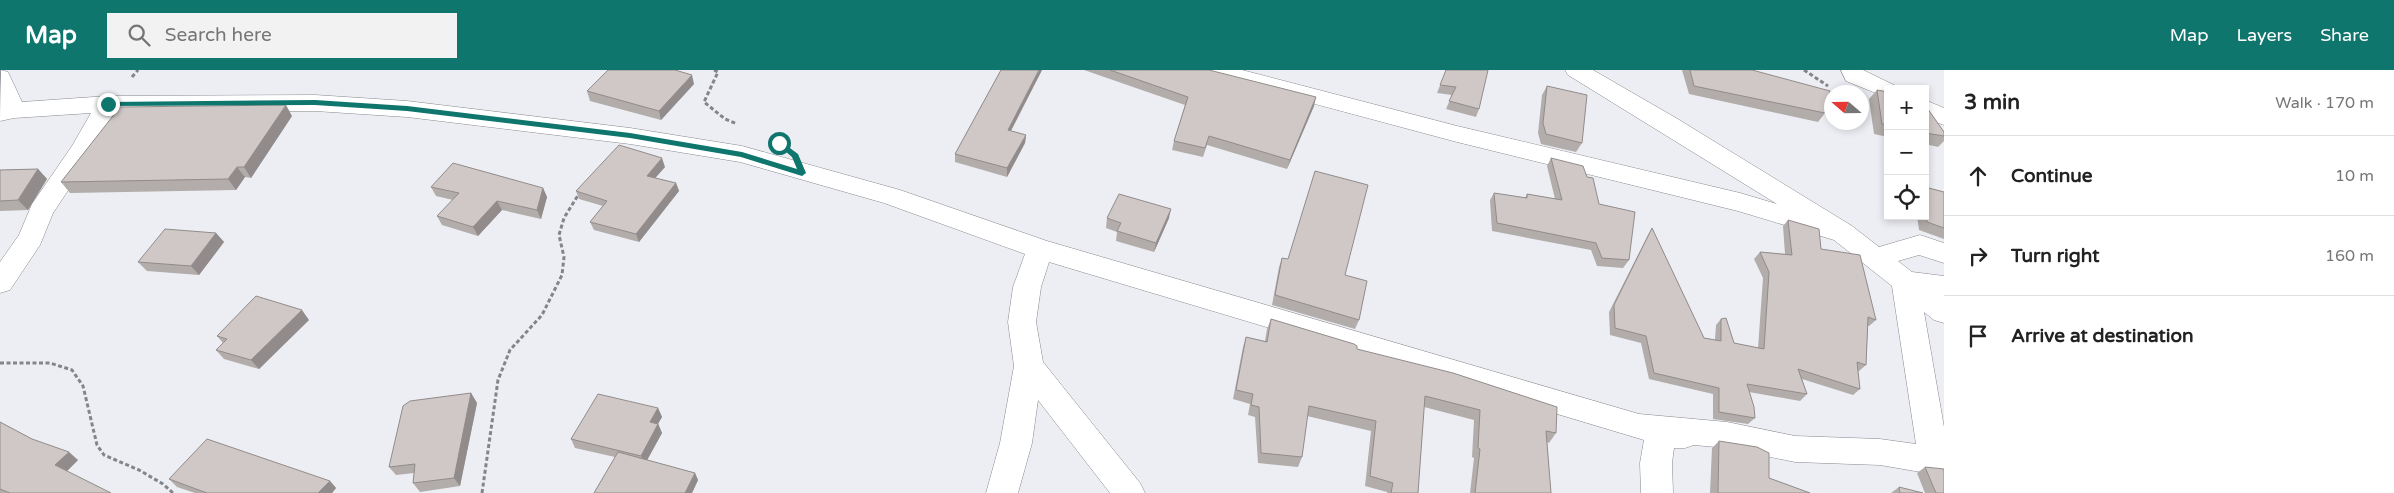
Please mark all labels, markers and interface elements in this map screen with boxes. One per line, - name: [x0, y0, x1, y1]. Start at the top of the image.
- search box: [107, 13, 457, 58]
- text: Map: [25, 21, 77, 50]
- icon: search: [125, 21, 153, 49]
- text: Search here: [165, 24, 272, 46]
- text: Map: [2170, 24, 2209, 46]
- text: Layers: [2237, 24, 2292, 46]
- text: Share: [2320, 24, 2369, 46]
- north arrow: [1824, 85, 1869, 130]
- map controls: [1884, 85, 1929, 220]
- button: +: [1884, 85, 1929, 130]
- text: 3 min: [1964, 90, 2020, 115]
- route end: [97, 93, 120, 116]
- text: Walk · 170 m: [2275, 93, 2374, 113]
- button: −: [1884, 130, 1929, 175]
- route start: [768, 132, 791, 155]
- icon: ahead: [1964, 162, 1992, 190]
- text: Continue: [2011, 165, 2093, 187]
- text: 10 m: [2335, 166, 2374, 186]
- button: locate: [1884, 175, 1929, 220]
- icon: right: [1964, 242, 1992, 270]
- text: Turn right: [2011, 245, 2099, 267]
- text: 160 m: [2325, 246, 2374, 266]
- icon: arrive: [1964, 322, 1992, 350]
- text: Arrive at destination: [2011, 325, 2194, 347]

